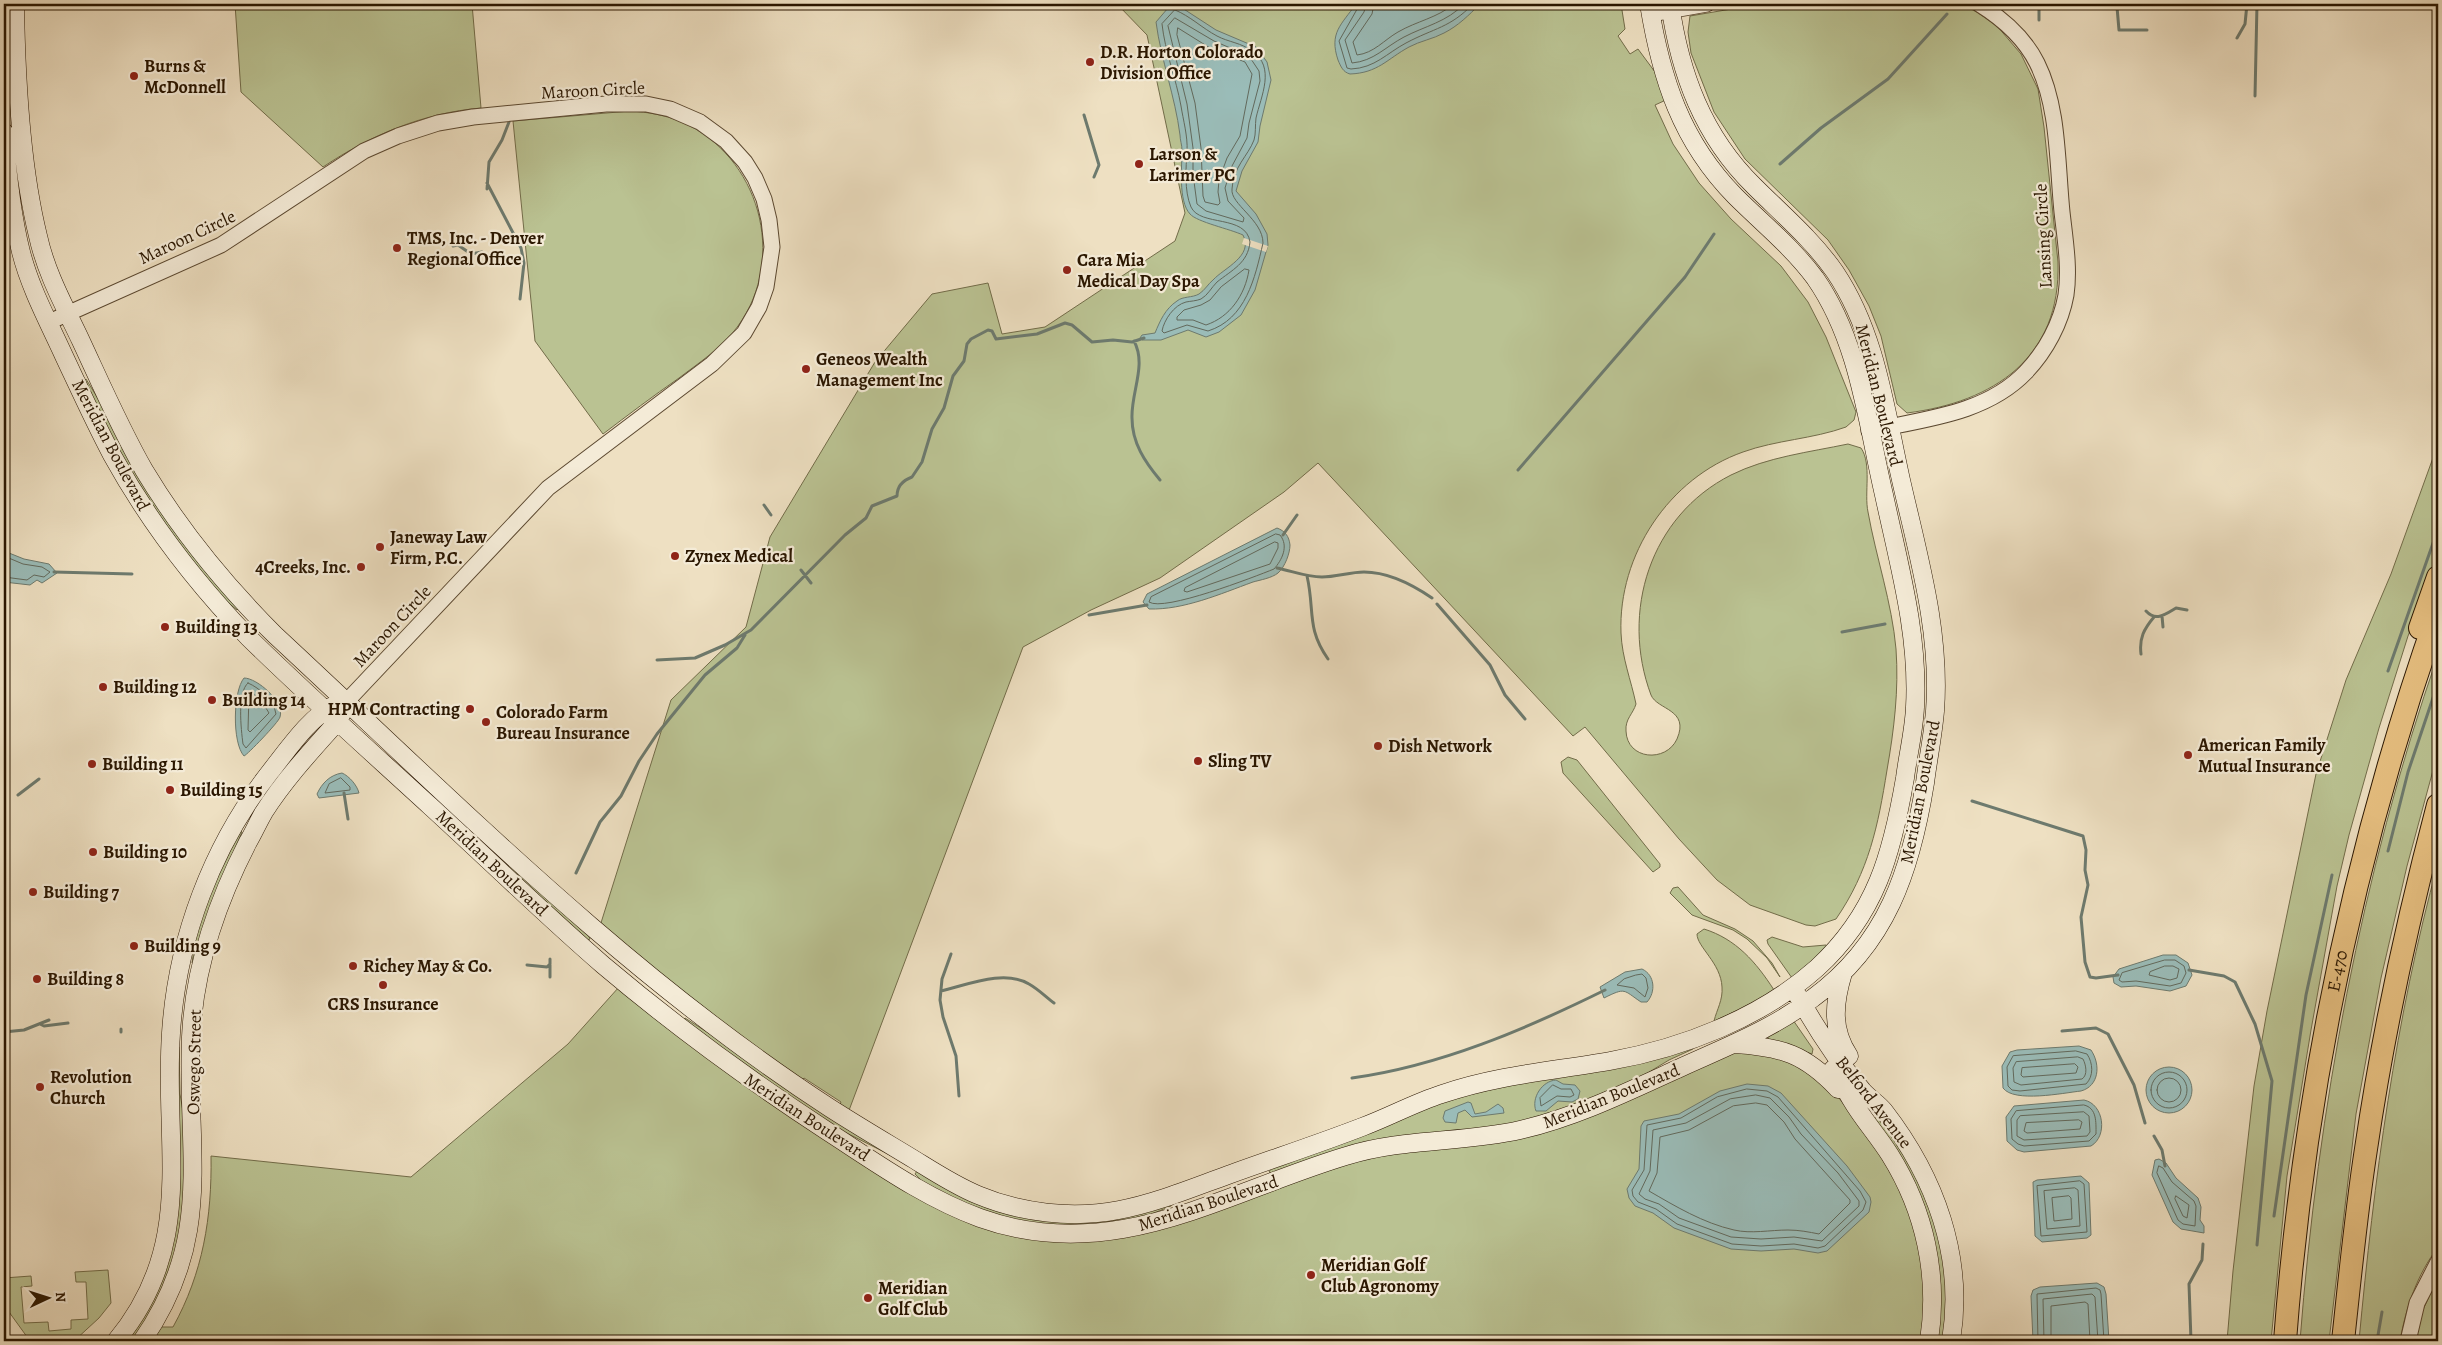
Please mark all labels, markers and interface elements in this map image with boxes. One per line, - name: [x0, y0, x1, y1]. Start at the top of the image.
- place label: D.R. Horton Colorado Division Office: [1100, 40, 1263, 85]
- place label: Burns & McDonnell: [144, 54, 226, 99]
- marker: D.R. Horton Colorado Division Office: [1084, 56, 1096, 68]
- marker: Burns & McDonnell: [128, 70, 140, 82]
- street label: Maroon Circle: [540, 75, 646, 105]
- place label: Larson & Larimer PC: [1149, 142, 1235, 187]
- marker: Larson & Larimer PC: [1133, 158, 1145, 170]
- street label: Lansing Circle: [2028, 183, 2058, 289]
- street label: Maroon Circle: [135, 204, 239, 270]
- place label: TMS, Inc. - Denver Regional Office: [407, 226, 544, 271]
- marker: TMS, Inc. - Denver Regional Office: [391, 242, 403, 254]
- place label: Cara Mia Medical Day Spa: [1077, 248, 1200, 293]
- marker: Cara Mia Medical Day Spa: [1061, 264, 1073, 276]
- street label: Meridian Boulevard: [1850, 321, 1908, 469]
- place label: Geneos Wealth Management Inc: [816, 347, 943, 392]
- marker: Geneos Wealth Management Inc: [800, 363, 812, 375]
- street label: Meridian Boulevard: [66, 375, 156, 515]
- place label: Janeway Law Firm, P.C.: [390, 525, 488, 570]
- marker: Janeway Law Firm, P.C.: [374, 541, 386, 553]
- place label: Zynex Medical: [685, 544, 793, 568]
- marker: Zynex Medical: [669, 550, 681, 562]
- place label: 4Creeks, Inc.: [255, 555, 351, 579]
- marker: 4Creeks, Inc.: [355, 561, 367, 573]
- street label: Maroon Circle: [348, 580, 436, 672]
- place label: Building 13: [175, 615, 258, 639]
- marker: Building 13: [159, 621, 171, 633]
- place label: Building 12: [113, 675, 197, 699]
- marker: Building 12: [97, 681, 109, 693]
- place label: Building 14: [222, 688, 306, 712]
- marker: Building 14: [206, 694, 218, 706]
- place label: HPM Contracting: [328, 697, 461, 721]
- place label: Colorado Farm Bureau Insurance: [496, 700, 630, 745]
- marker: HPM Contracting: [464, 703, 476, 715]
- marker: Colorado Farm Bureau Insurance: [480, 716, 492, 728]
- street label: Meridian Boulevard: [1894, 718, 1946, 866]
- place label: American Family Mutual Insurance: [2197, 733, 2331, 778]
- place label: Dish Network: [1388, 734, 1493, 758]
- marker: Dish Network: [1372, 740, 1384, 752]
- place label: Sling TV: [1208, 749, 1272, 773]
- marker: American Family Mutual Insurance: [2182, 749, 2194, 761]
- place label: Building 11: [102, 752, 184, 776]
- marker: Sling TV: [1192, 755, 1204, 767]
- marker: Building 11: [86, 758, 98, 770]
- place label: Building 15: [180, 778, 263, 802]
- marker: Building 15: [164, 784, 176, 796]
- street label: Meridian Boulevard: [431, 805, 554, 922]
- place label: Building 10: [103, 840, 187, 864]
- marker: Building 10: [87, 846, 99, 858]
- place label: Building 7: [43, 880, 119, 904]
- marker: Building 7: [27, 886, 39, 898]
- place label: Building 9: [144, 934, 221, 958]
- marker: Building 9: [128, 940, 140, 952]
- street label: E-470: [2321, 948, 2353, 994]
- place label: Richey May & Co.: [363, 954, 492, 978]
- marker: Richey May & Co.: [347, 960, 359, 972]
- place label: Building 8: [47, 967, 124, 991]
- marker: Building 8: [31, 973, 43, 985]
- marker: CRS Insurance: [377, 979, 389, 991]
- place label: CRS Insurance: [327, 992, 439, 1016]
- street label: Oswego Street: [181, 1009, 207, 1115]
- street label: Belford Avenue: [1830, 1051, 1918, 1153]
- street label: Meridian Boulevard: [1539, 1057, 1683, 1134]
- place label: Revolution Church: [50, 1065, 132, 1110]
- street label: Meridian Boulevard: [739, 1067, 875, 1167]
- marker: Revolution Church: [34, 1081, 46, 1093]
- street label: Meridian Boulevard: [1135, 1169, 1281, 1237]
- place label: Meridian Golf Club Agronomy: [1321, 1253, 1439, 1298]
- marker: Meridian Golf Club Agronomy: [1305, 1269, 1317, 1281]
- north arrow: [22, 1272, 72, 1322]
- place label: Meridian Golf Club: [878, 1276, 948, 1321]
- text: N: [51, 1291, 70, 1303]
- marker: Meridian Golf Club: [862, 1292, 874, 1304]

